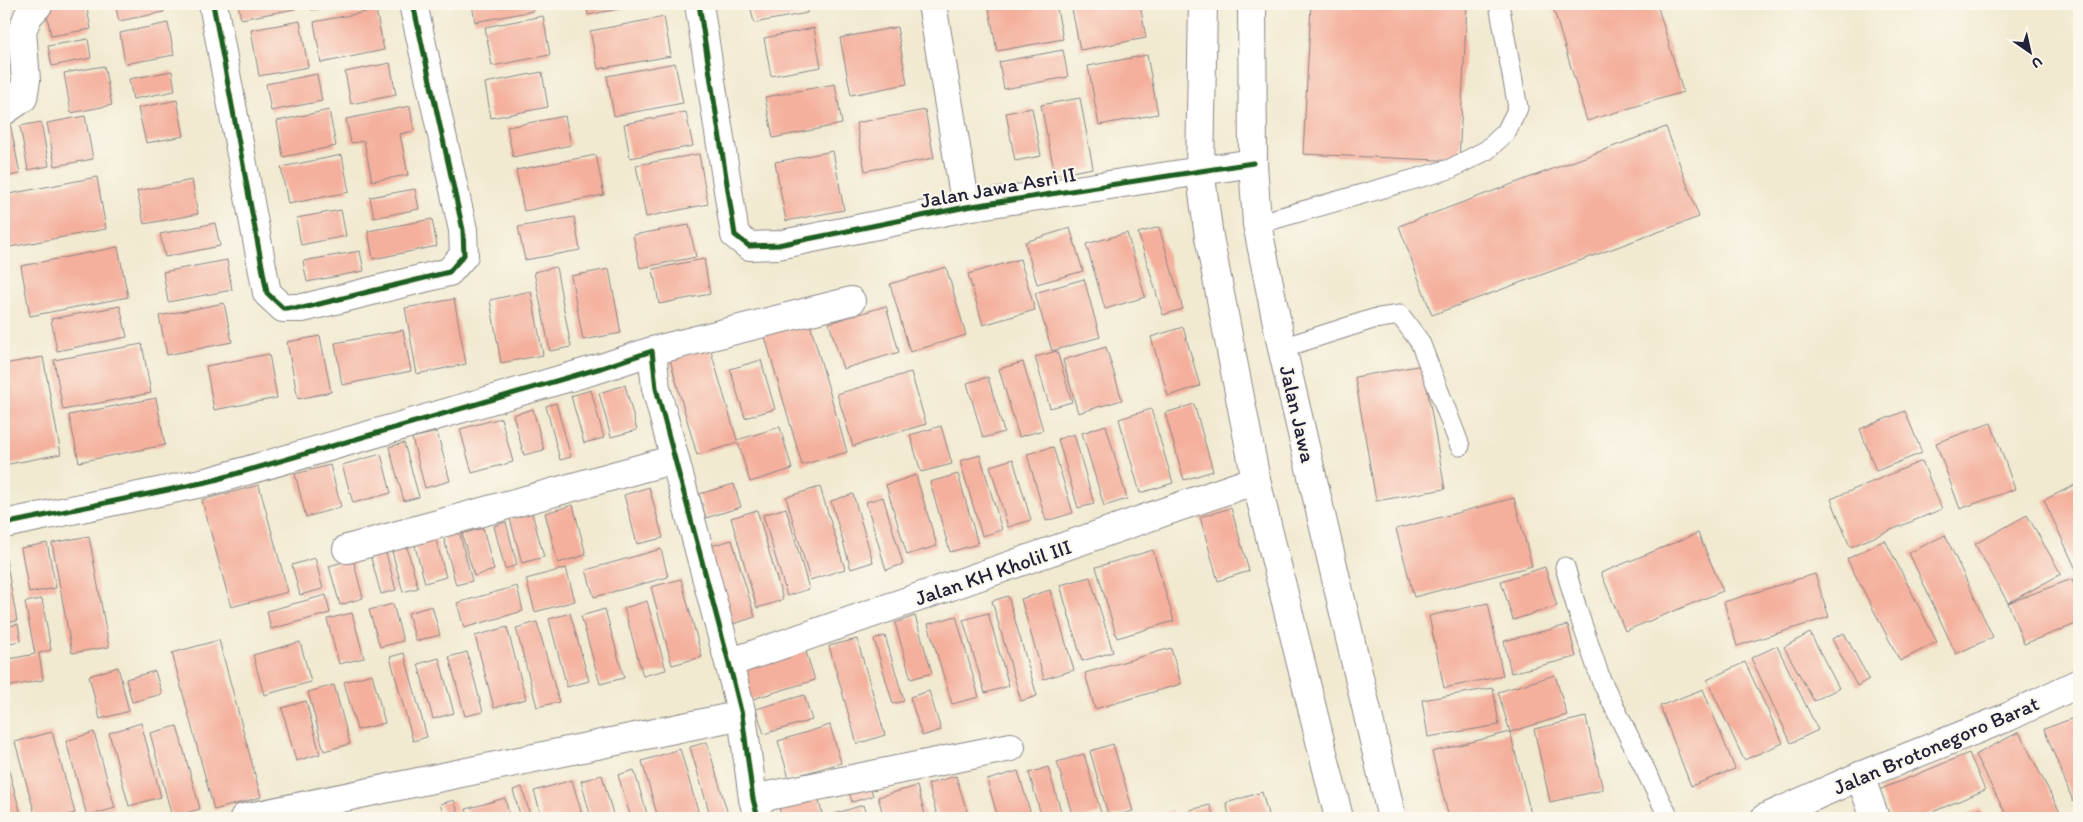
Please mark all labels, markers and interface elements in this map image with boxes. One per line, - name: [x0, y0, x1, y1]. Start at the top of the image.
- north arrow: [2006, 28, 2056, 78]
- text: U: [2028, 53, 2046, 72]
- street label: Jalan Jawa Asri II: [918, 161, 1078, 213]
- street label: Jalan Jawa: [1275, 363, 1321, 465]
- street label: Jalan KH Kholil III: [911, 534, 1075, 610]
- street label: Jalan Brotonegoro Barat: [1829, 690, 2043, 800]

